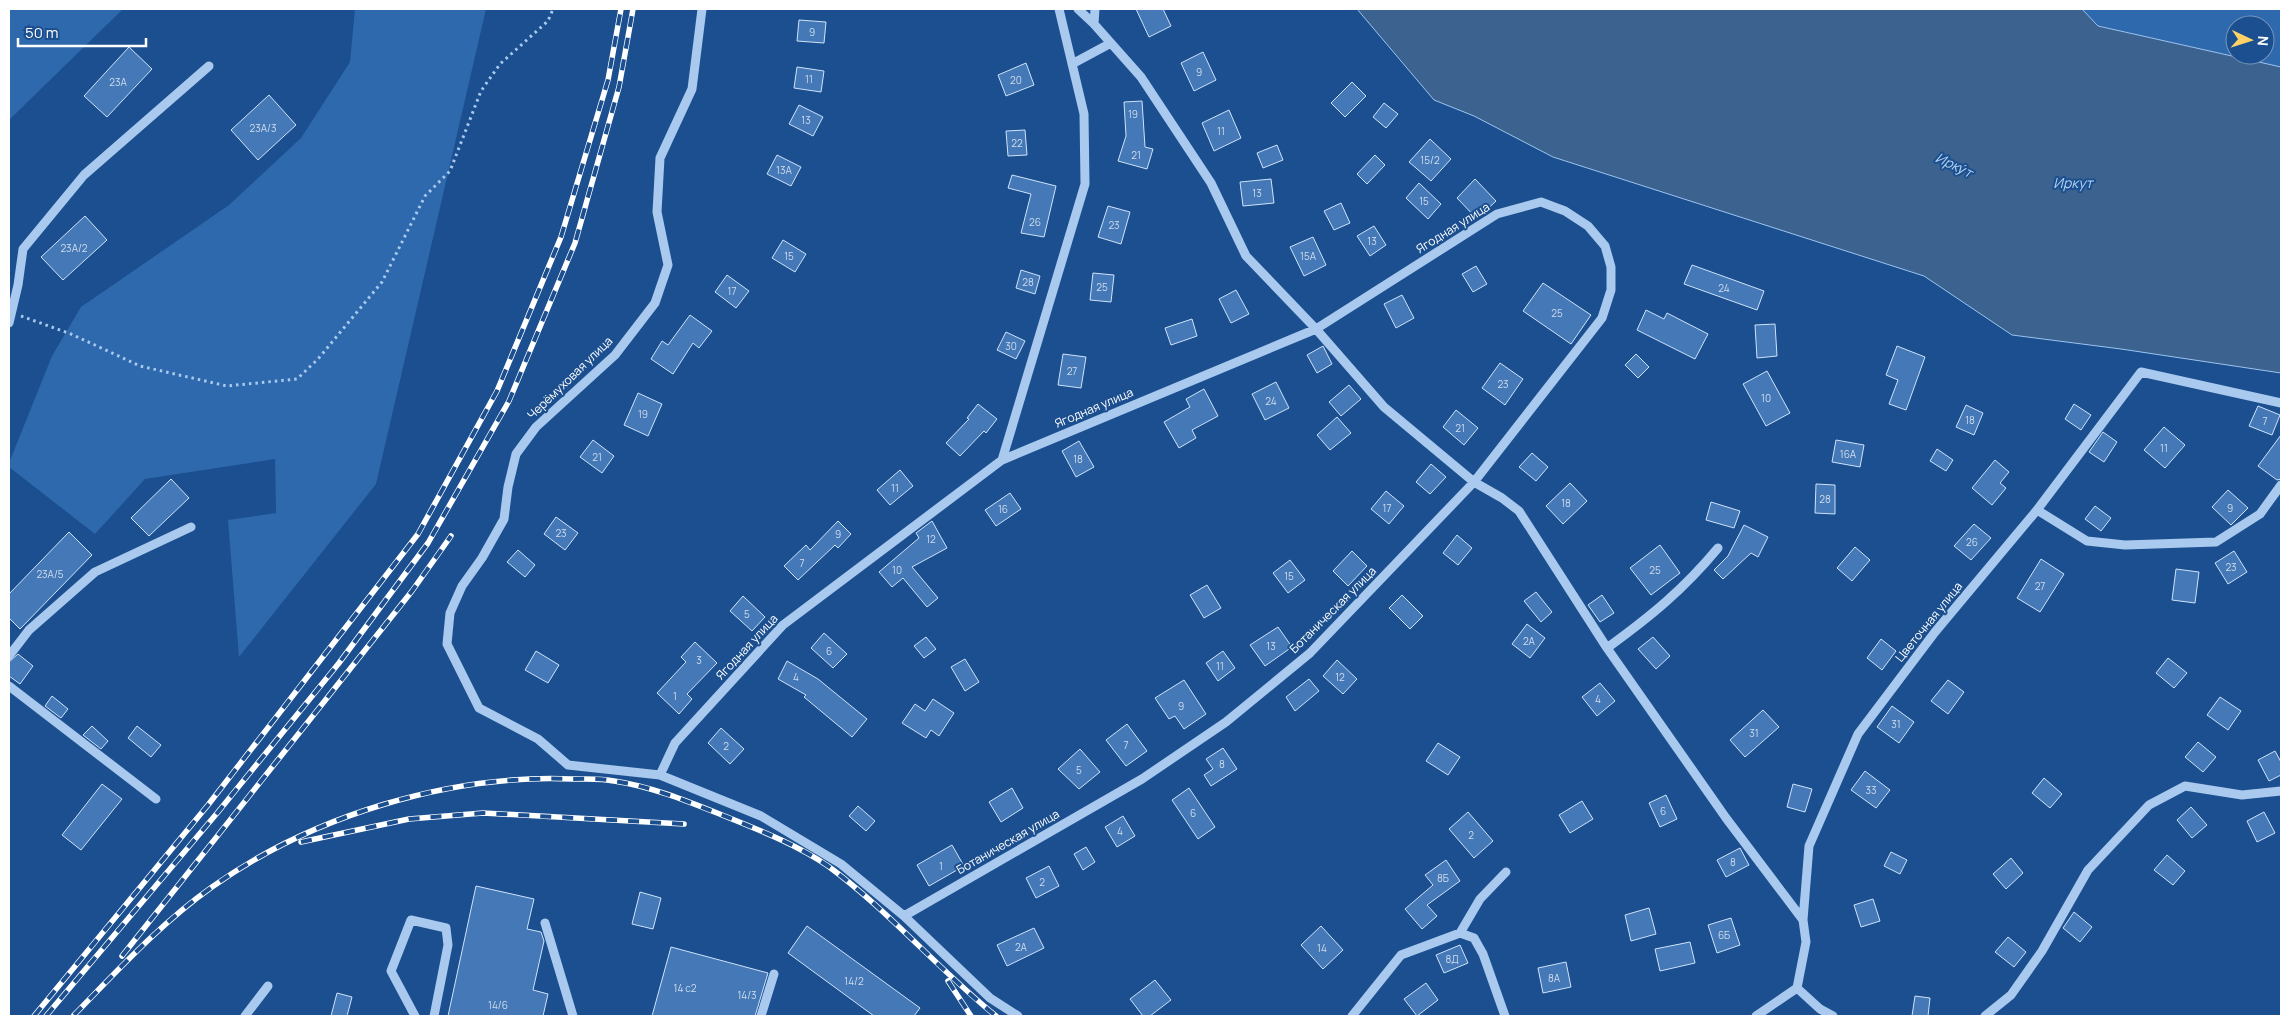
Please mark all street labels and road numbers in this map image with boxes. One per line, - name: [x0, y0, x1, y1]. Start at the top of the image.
- street label: Ягодная улица: [1413, 198, 1493, 257]
- street label: Черёмуховая улица: [523, 332, 616, 423]
- street label: Ягодная улица: [1052, 383, 1136, 432]
- street label: Ботаническая улица: [1286, 563, 1380, 657]
- street label: Цветочная улица: [1891, 578, 1966, 665]
- street label: Ягодная улица: [712, 610, 781, 683]
- street label: Ботаническая улица: [953, 805, 1062, 878]

